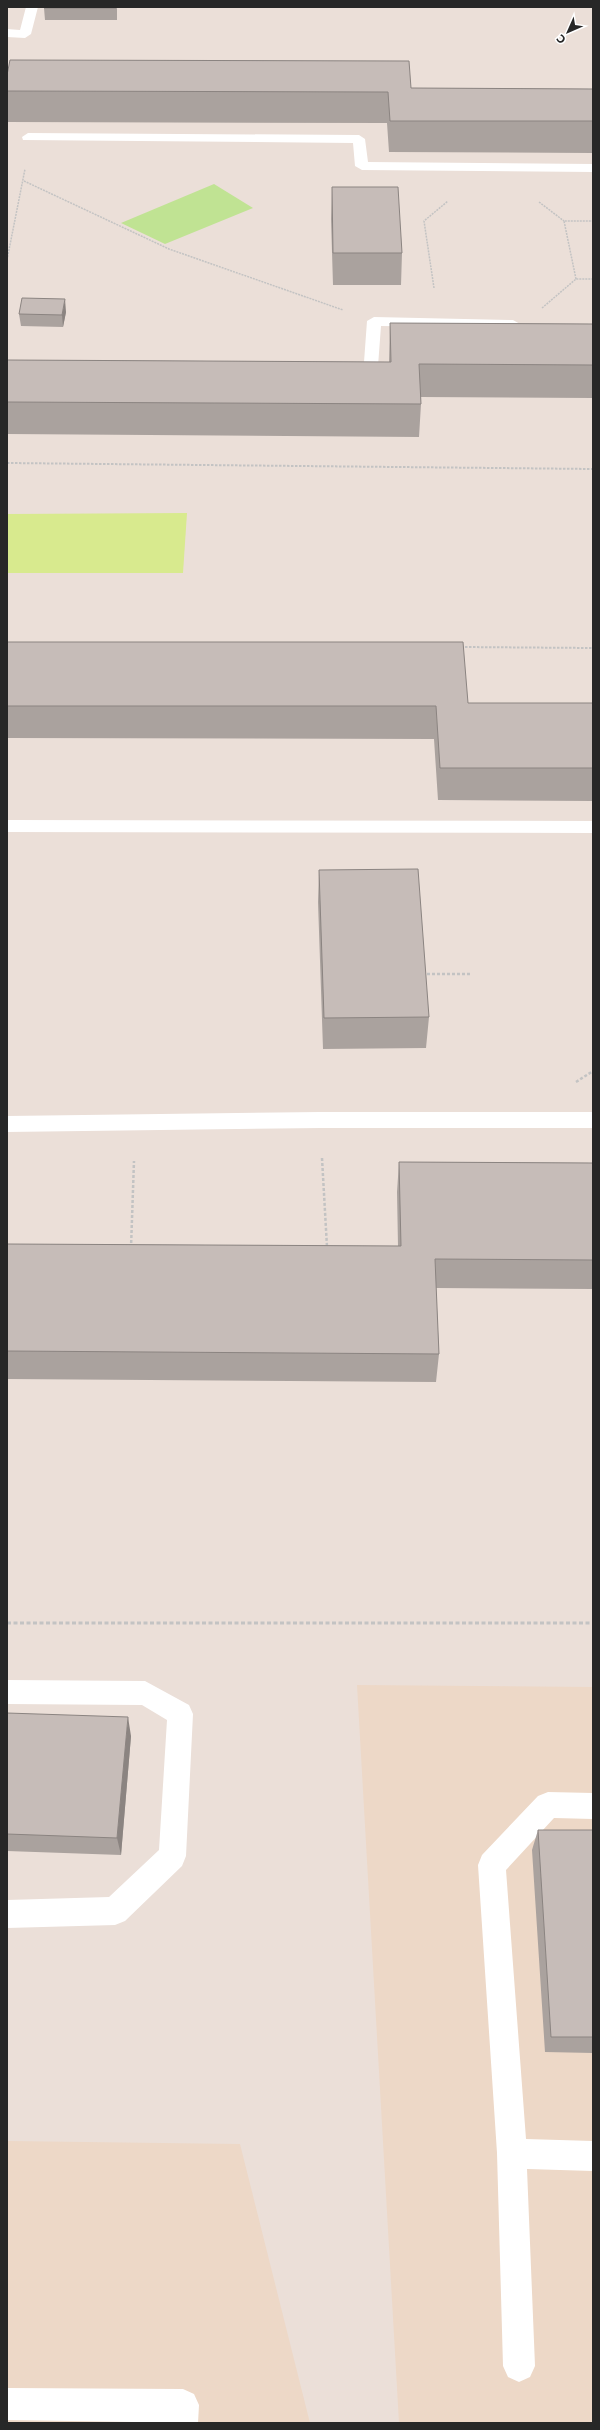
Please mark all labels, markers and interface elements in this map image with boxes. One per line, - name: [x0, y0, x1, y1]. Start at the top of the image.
- north arrow: [548, 12, 588, 52]
- text: С: [553, 32, 568, 47]

